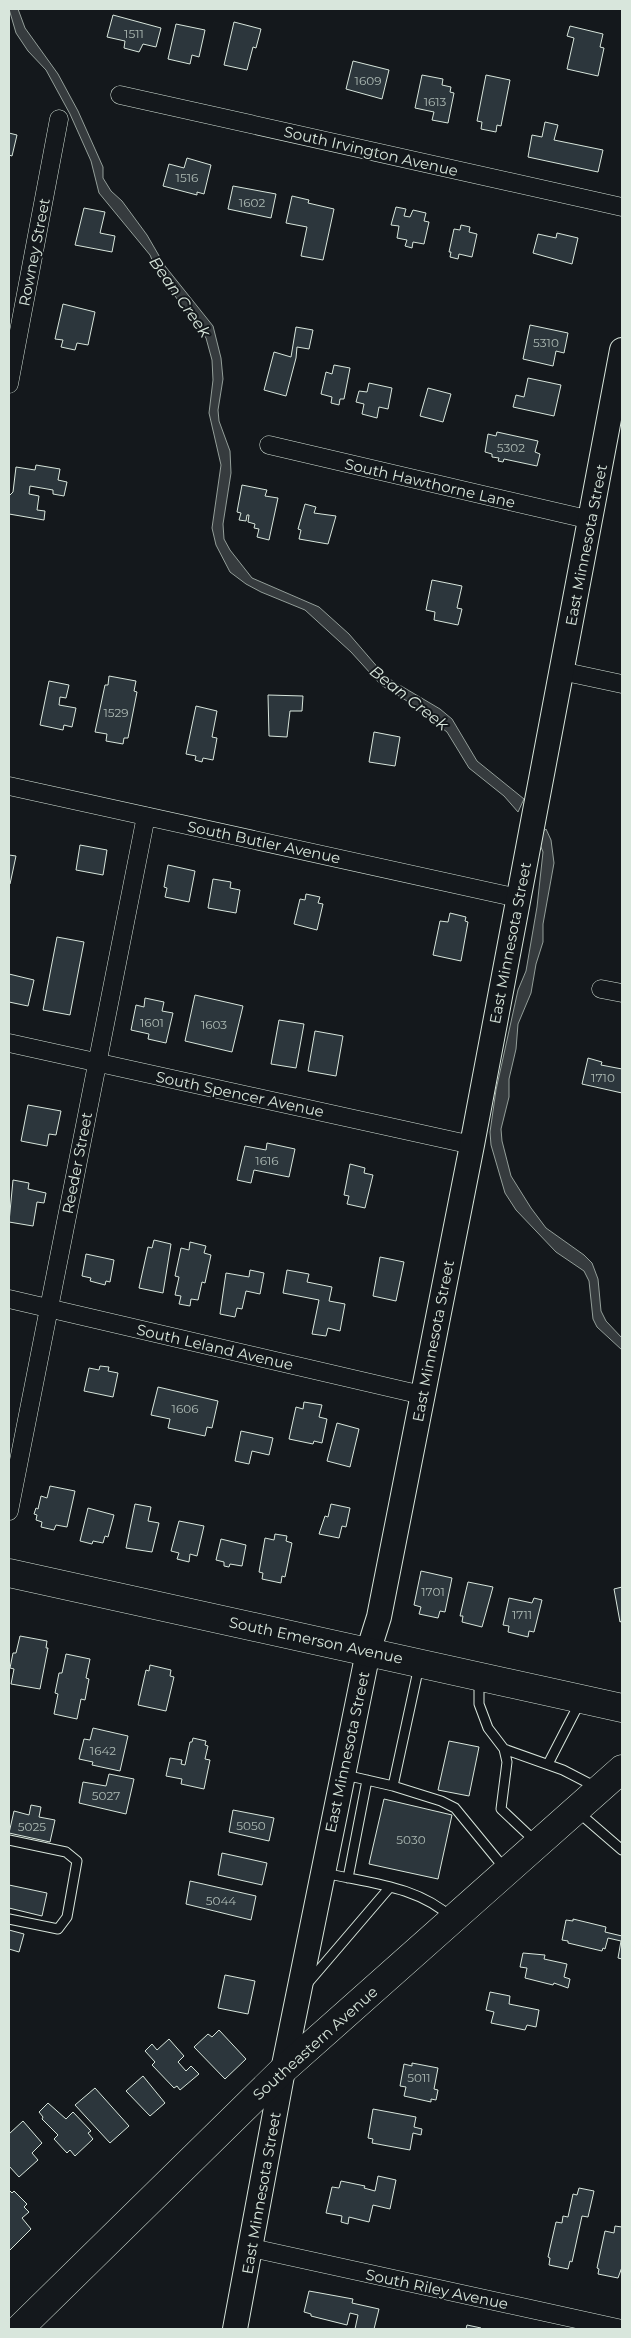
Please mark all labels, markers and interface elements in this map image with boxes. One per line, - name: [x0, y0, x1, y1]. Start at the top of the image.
- house number: 1511: [124, 26, 144, 41]
- house number: 1609: [355, 73, 381, 88]
- house number: 1613: [424, 94, 447, 109]
- street label: South Irvington Avenue: [282, 122, 460, 180]
- house number: 1516: [176, 170, 198, 185]
- house number: 1602: [239, 195, 265, 210]
- street label: Rowney Street: [14, 196, 54, 308]
- water label: Bean Creek: [145, 253, 216, 342]
- house number: 5310: [533, 335, 559, 350]
- house number: 5302: [497, 440, 525, 455]
- street label: South Hawthorne Lane: [343, 454, 517, 512]
- street label: East Minnesota Street: [561, 462, 611, 628]
- water label: Bean Creek: [366, 662, 453, 735]
- house number: 1529: [103, 705, 129, 720]
- street label: South Butler Avenue: [186, 816, 342, 868]
- street label: East Minnesota Street: [485, 860, 535, 1026]
- house number: 1601: [140, 1015, 164, 1030]
- house number: 1603: [201, 1017, 227, 1032]
- street label: South Spencer Avenue: [154, 1067, 326, 1121]
- house number: 1710: [591, 1070, 615, 1085]
- street label: Reeder Street: [58, 1110, 96, 1216]
- house number: 1616: [255, 1153, 279, 1168]
- street label: East Minnesota Street: [408, 1258, 458, 1424]
- street label: South Leland Avenue: [135, 1320, 295, 1374]
- house number: 1606: [172, 1401, 198, 1416]
- house number: 1701: [421, 1584, 445, 1599]
- house number: 1711: [512, 1607, 532, 1622]
- street label: South Emerson Avenue: [227, 1612, 405, 1668]
- street label: East Minnesota Street: [321, 1670, 373, 1834]
- house number: 1642: [90, 1743, 116, 1758]
- house number: 5027: [92, 1788, 120, 1803]
- house number: 5050: [236, 1818, 266, 1833]
- house number: 5025: [18, 1819, 46, 1834]
- house number: 5030: [396, 1832, 426, 1847]
- house number: 5044: [206, 1893, 236, 1908]
- street label: Southeastern Avenue: [249, 1982, 381, 2104]
- house number: 5011: [407, 2070, 431, 2085]
- street label: East Minnesota Street: [237, 2110, 285, 2276]
- street label: South Riley Avenue: [364, 2265, 510, 2313]

